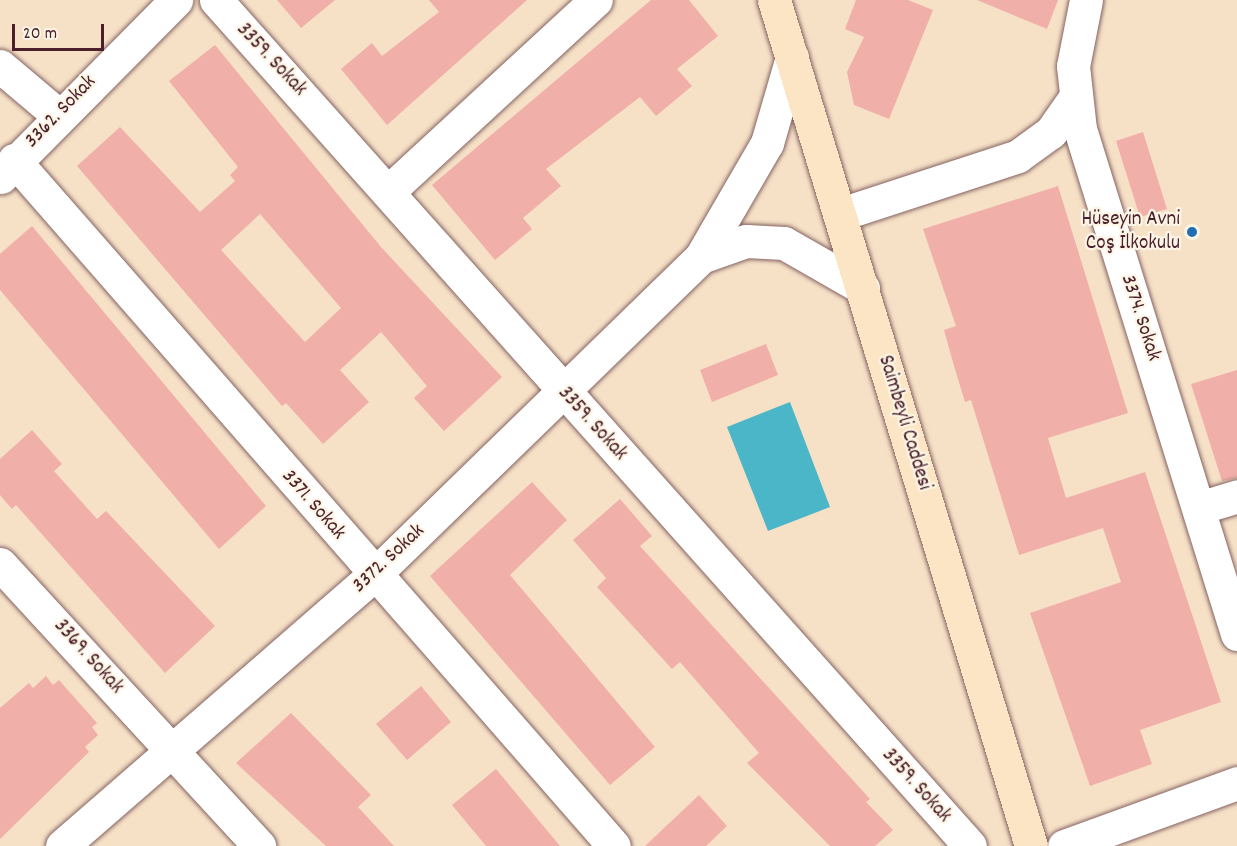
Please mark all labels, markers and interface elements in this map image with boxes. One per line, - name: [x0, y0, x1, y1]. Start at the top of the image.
- scale bar: [15, 12, 106, 50]
- street label: 3359. Sokak: [230, 18, 312, 102]
- text: 20 m: [23, 22, 57, 47]
- street label: 3362. Sokak: [20, 70, 102, 154]
- place label: Hüseyin Avni Coş İlkokulu: [1081, 207, 1180, 257]
- marker: Hüseyin Avni Coş İlkokulu: [1185, 225, 1199, 239]
- street label: 3374. Sokak: [1114, 272, 1166, 364]
- street label: Saimbeyli Caddesi: [872, 353, 936, 493]
- street label: 3359. Sokak: [552, 381, 632, 467]
- street label: 3371. Sokak: [276, 465, 350, 545]
- street label: 3372. Sokak: [348, 519, 430, 599]
- street label: 3369. Sokak: [48, 614, 128, 700]
- street label: 3359. Sokak: [876, 743, 956, 829]

